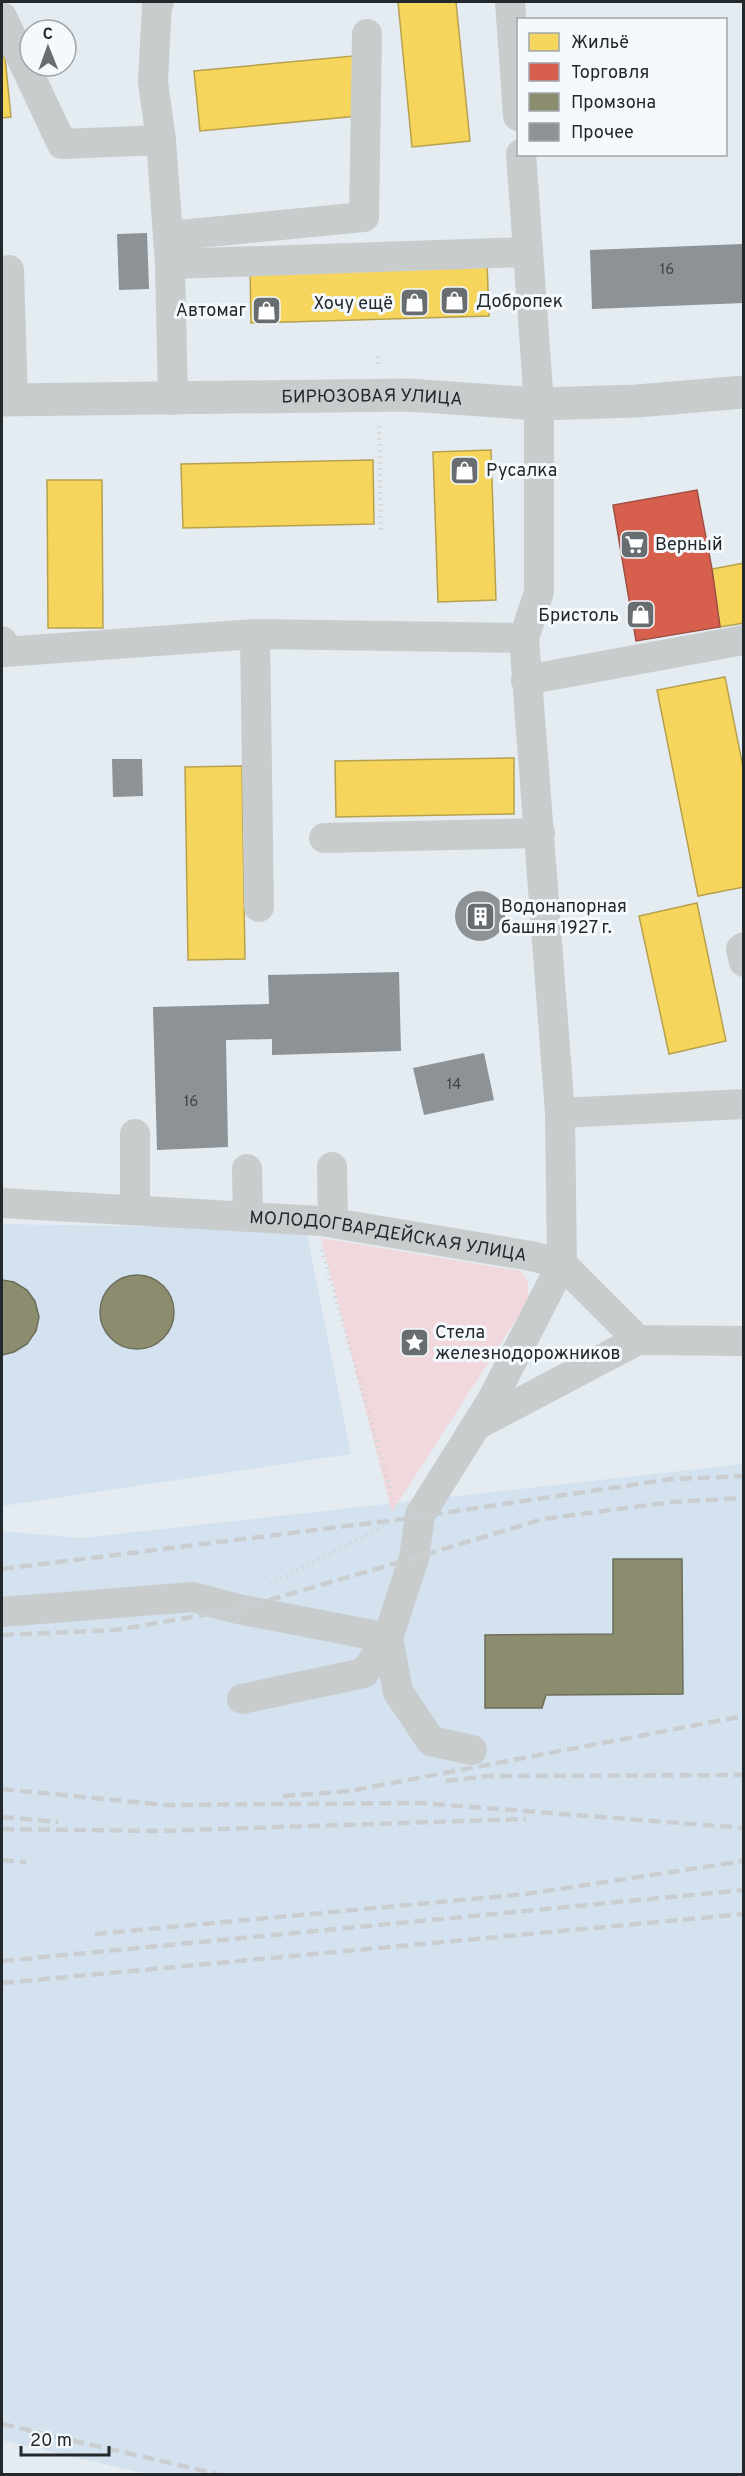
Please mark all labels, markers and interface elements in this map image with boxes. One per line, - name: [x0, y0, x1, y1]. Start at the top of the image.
- north arrow: [18, 18, 78, 78]
- legend: [517, 18, 727, 156]
- text: С: [42, 25, 53, 45]
- text: Жильё: [571, 32, 629, 55]
- text: Торговля: [571, 62, 649, 85]
- text: Промзона: [571, 92, 656, 115]
- text: Прочее: [571, 122, 634, 145]
- house number: 16: [660, 261, 674, 280]
- shop icon: Добропек: [439, 285, 471, 317]
- shop icon: Хочу ещё: [398, 287, 430, 319]
- place label: Добропек: [476, 291, 563, 314]
- place label: Хочу ещё: [314, 293, 393, 316]
- shop icon: Автомаг: [251, 294, 283, 326]
- place label: Автомаг: [176, 300, 246, 323]
- street label: БИРЮЗОВАЯ УЛИЦА: [281, 385, 463, 412]
- shop icon: Русалка: [449, 454, 481, 486]
- place label: Русалка: [486, 460, 557, 483]
- supermarket icon: Верный: [618, 528, 650, 560]
- place label: Верный: [655, 534, 723, 557]
- shop icon: Бристоль: [624, 599, 656, 631]
- place label: Бристоль: [538, 605, 619, 628]
- place label: Водонапорная башня 1927 г.: [501, 896, 627, 940]
- building icon: Водонапорная башня 1927 г.: [464, 900, 496, 932]
- house number: 14: [447, 1076, 461, 1095]
- house number: 16: [184, 1093, 198, 1112]
- street label: МОЛОДОГВАРДЕЙСКАЯ УЛИЦА: [249, 1207, 529, 1268]
- place label: Стела железнодорожников: [435, 1322, 621, 1366]
- place icon: Стела железнодорожников: [398, 1326, 430, 1358]
- scale bar: [21, 2419, 110, 2457]
- text: 20 m: [30, 2430, 72, 2453]

